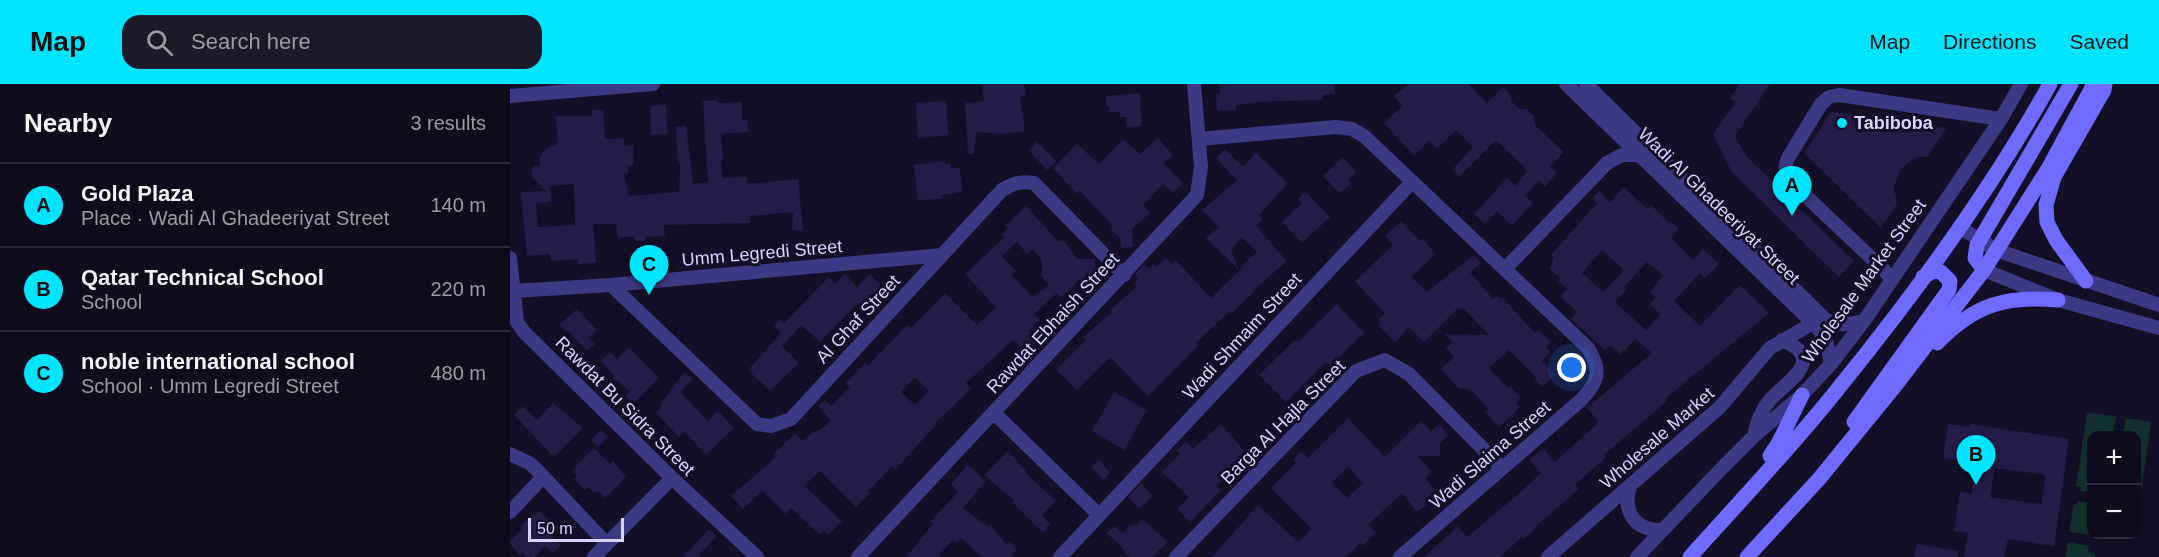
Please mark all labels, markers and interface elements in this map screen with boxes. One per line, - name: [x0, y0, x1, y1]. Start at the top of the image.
- search box: [122, 15, 542, 69]
- text: Map: [30, 26, 86, 57]
- icon: search: [143, 26, 176, 59]
- text: Search here: [191, 29, 311, 54]
- text: Map: [1869, 30, 1910, 53]
- text: Directions: [1943, 30, 2036, 53]
- text: Saved: [2069, 30, 2129, 53]
- text: Nearby: [24, 108, 112, 138]
- text: 3 results: [410, 112, 486, 134]
- place label: Tabiboba: [1854, 113, 1934, 133]
- marker: Tabiboba: [1835, 116, 1849, 130]
- street label: Wadi Al Ghadeeriyat Street: [1633, 123, 1805, 289]
- pin: A: [1772, 166, 1812, 216]
- text: Gold Plaza: [81, 181, 193, 206]
- text: A: [36, 194, 51, 216]
- text: 140 m: [430, 194, 486, 216]
- street label: Wholesale Market Street: [1798, 195, 1930, 367]
- text: Place · Wadi Al Ghadeeriyat Street: [81, 207, 389, 229]
- street label: Umm Legredi Street: [681, 236, 843, 270]
- pin: C: [630, 246, 668, 295]
- street label: Rawdat Ebhaish Street: [983, 249, 1123, 397]
- text: Qatar Technical School: [81, 265, 324, 290]
- street label: Wadi Shmaim Street: [1179, 269, 1305, 403]
- street label: Al Ghaf Street: [812, 271, 904, 367]
- text: B: [36, 278, 51, 300]
- text: 220 m: [430, 278, 486, 300]
- text: School: [81, 291, 142, 313]
- street label: Rawdat Bu Sidra Street: [551, 332, 699, 480]
- text: noble international school: [81, 349, 355, 374]
- your location: [1557, 353, 1586, 382]
- street label: Barga Al Hajla Street: [1217, 356, 1349, 488]
- text: C: [36, 362, 51, 384]
- text: 480 m: [430, 362, 486, 384]
- text: School · Umm Legredi Street: [81, 375, 339, 397]
- street label: Wholesale Market: [1596, 383, 1718, 493]
- street label: Wadi Slaima Street: [1426, 397, 1554, 513]
- map controls: [2087, 431, 2141, 539]
- button: +: [2087, 431, 2141, 485]
- pin: B: [1956, 436, 1996, 485]
- button: −: [2087, 485, 2141, 539]
- scale bar: [528, 515, 624, 542]
- text: 50 m: [537, 520, 573, 537]

